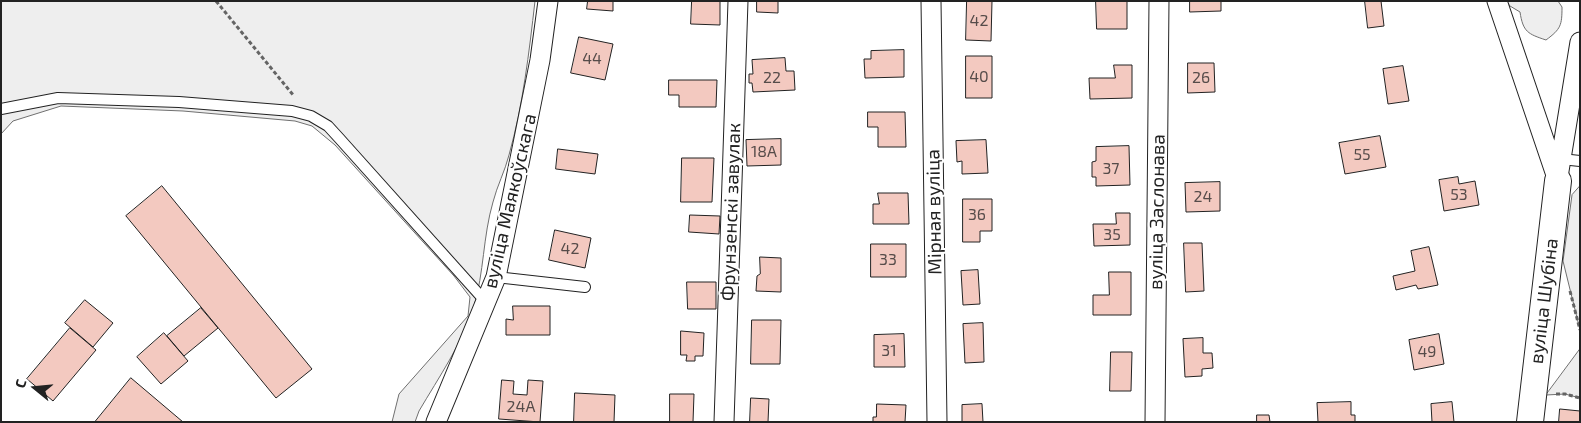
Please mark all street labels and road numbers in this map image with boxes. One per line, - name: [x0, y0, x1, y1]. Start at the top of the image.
- street label: вуліца Маякоўскага: [479, 111, 541, 291]
- street label: Фрунзенскі завулак: [716, 123, 746, 301]
- street label: вуліца Заслонава: [1144, 134, 1170, 290]
- street label: Мірная вуліца: [922, 149, 946, 275]
- street label: вуліца Шубіна: [1525, 237, 1563, 365]

